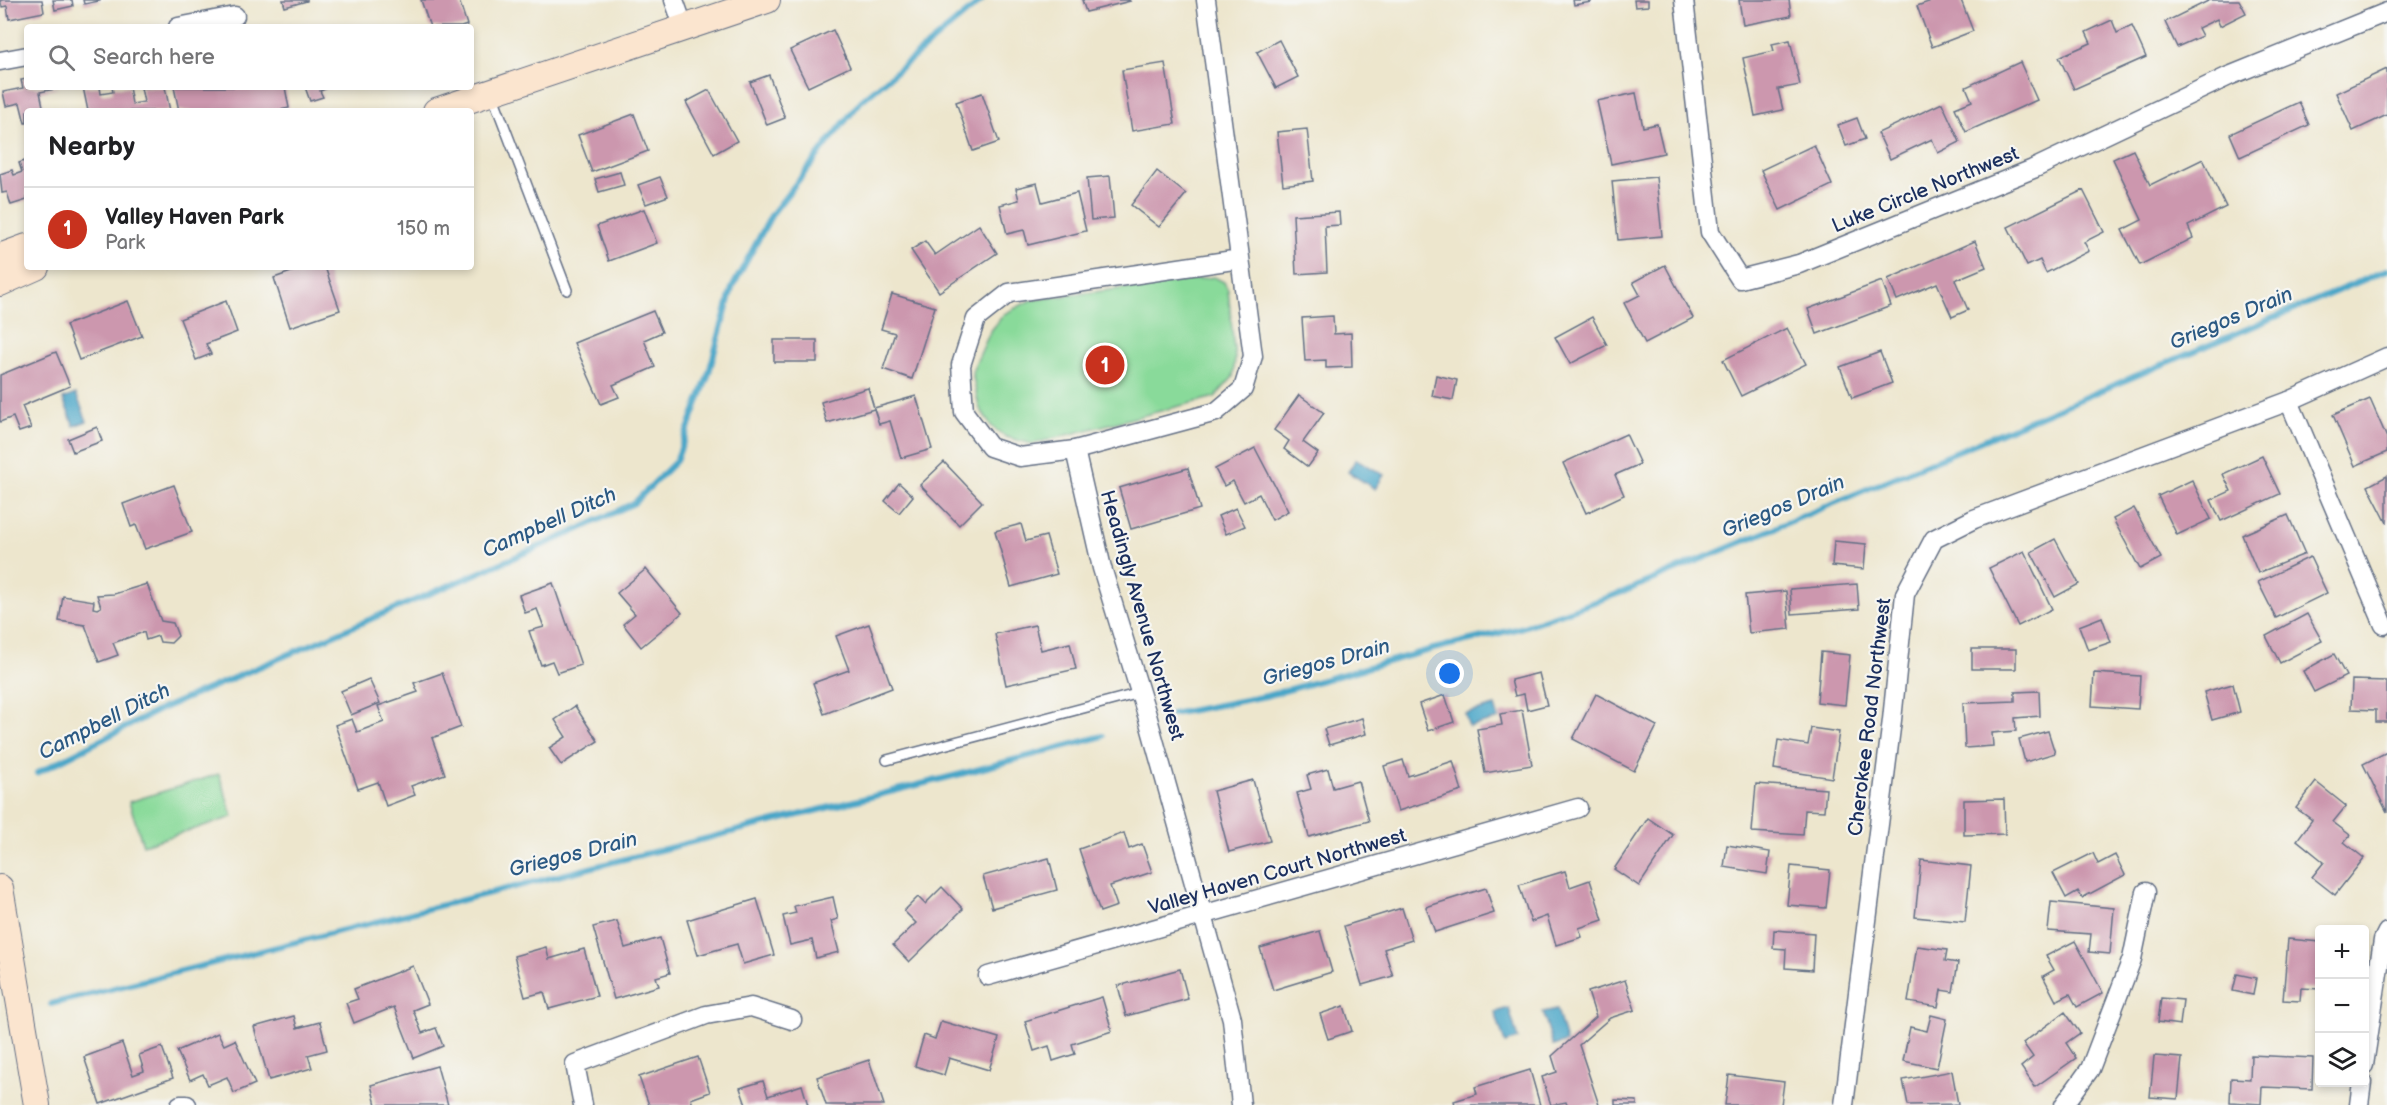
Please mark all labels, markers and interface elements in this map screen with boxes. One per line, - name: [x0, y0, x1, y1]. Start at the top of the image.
- search box: [24, 24, 474, 90]
- icon: search: [45, 41, 78, 74]
- text: Search here: [93, 44, 215, 71]
- text: Nearby: [48, 132, 135, 163]
- street label: Luke Circle Northwest: [1828, 141, 2022, 238]
- text: Valley Haven Park: [105, 204, 284, 231]
- text: 1: [63, 217, 72, 241]
- text: 150 m: [397, 217, 450, 241]
- text: Park: [105, 231, 145, 255]
- water label: Griegos Drain: [2166, 281, 2296, 356]
- pin: 1: [1086, 342, 1124, 388]
- water label: Griegos Drain: [1718, 469, 1848, 544]
- water label: Campbell Ditch: [478, 481, 621, 563]
- street label: Headingly Avenue Northwest: [1095, 488, 1189, 743]
- street label: Cherokee Road Northwest: [1843, 597, 1897, 838]
- water label: Griegos Drain: [1260, 633, 1393, 692]
- your location: [1435, 659, 1464, 688]
- water label: Campbell Ditch: [34, 677, 175, 765]
- street label: Valley Haven Court Northwest: [1146, 824, 1409, 920]
- water label: Griegos Drain: [506, 826, 640, 882]
- map controls: [2315, 925, 2369, 1087]
- button: +: [2315, 925, 2369, 979]
- button: −: [2315, 979, 2369, 1033]
- button: layers: [2315, 1033, 2369, 1087]

